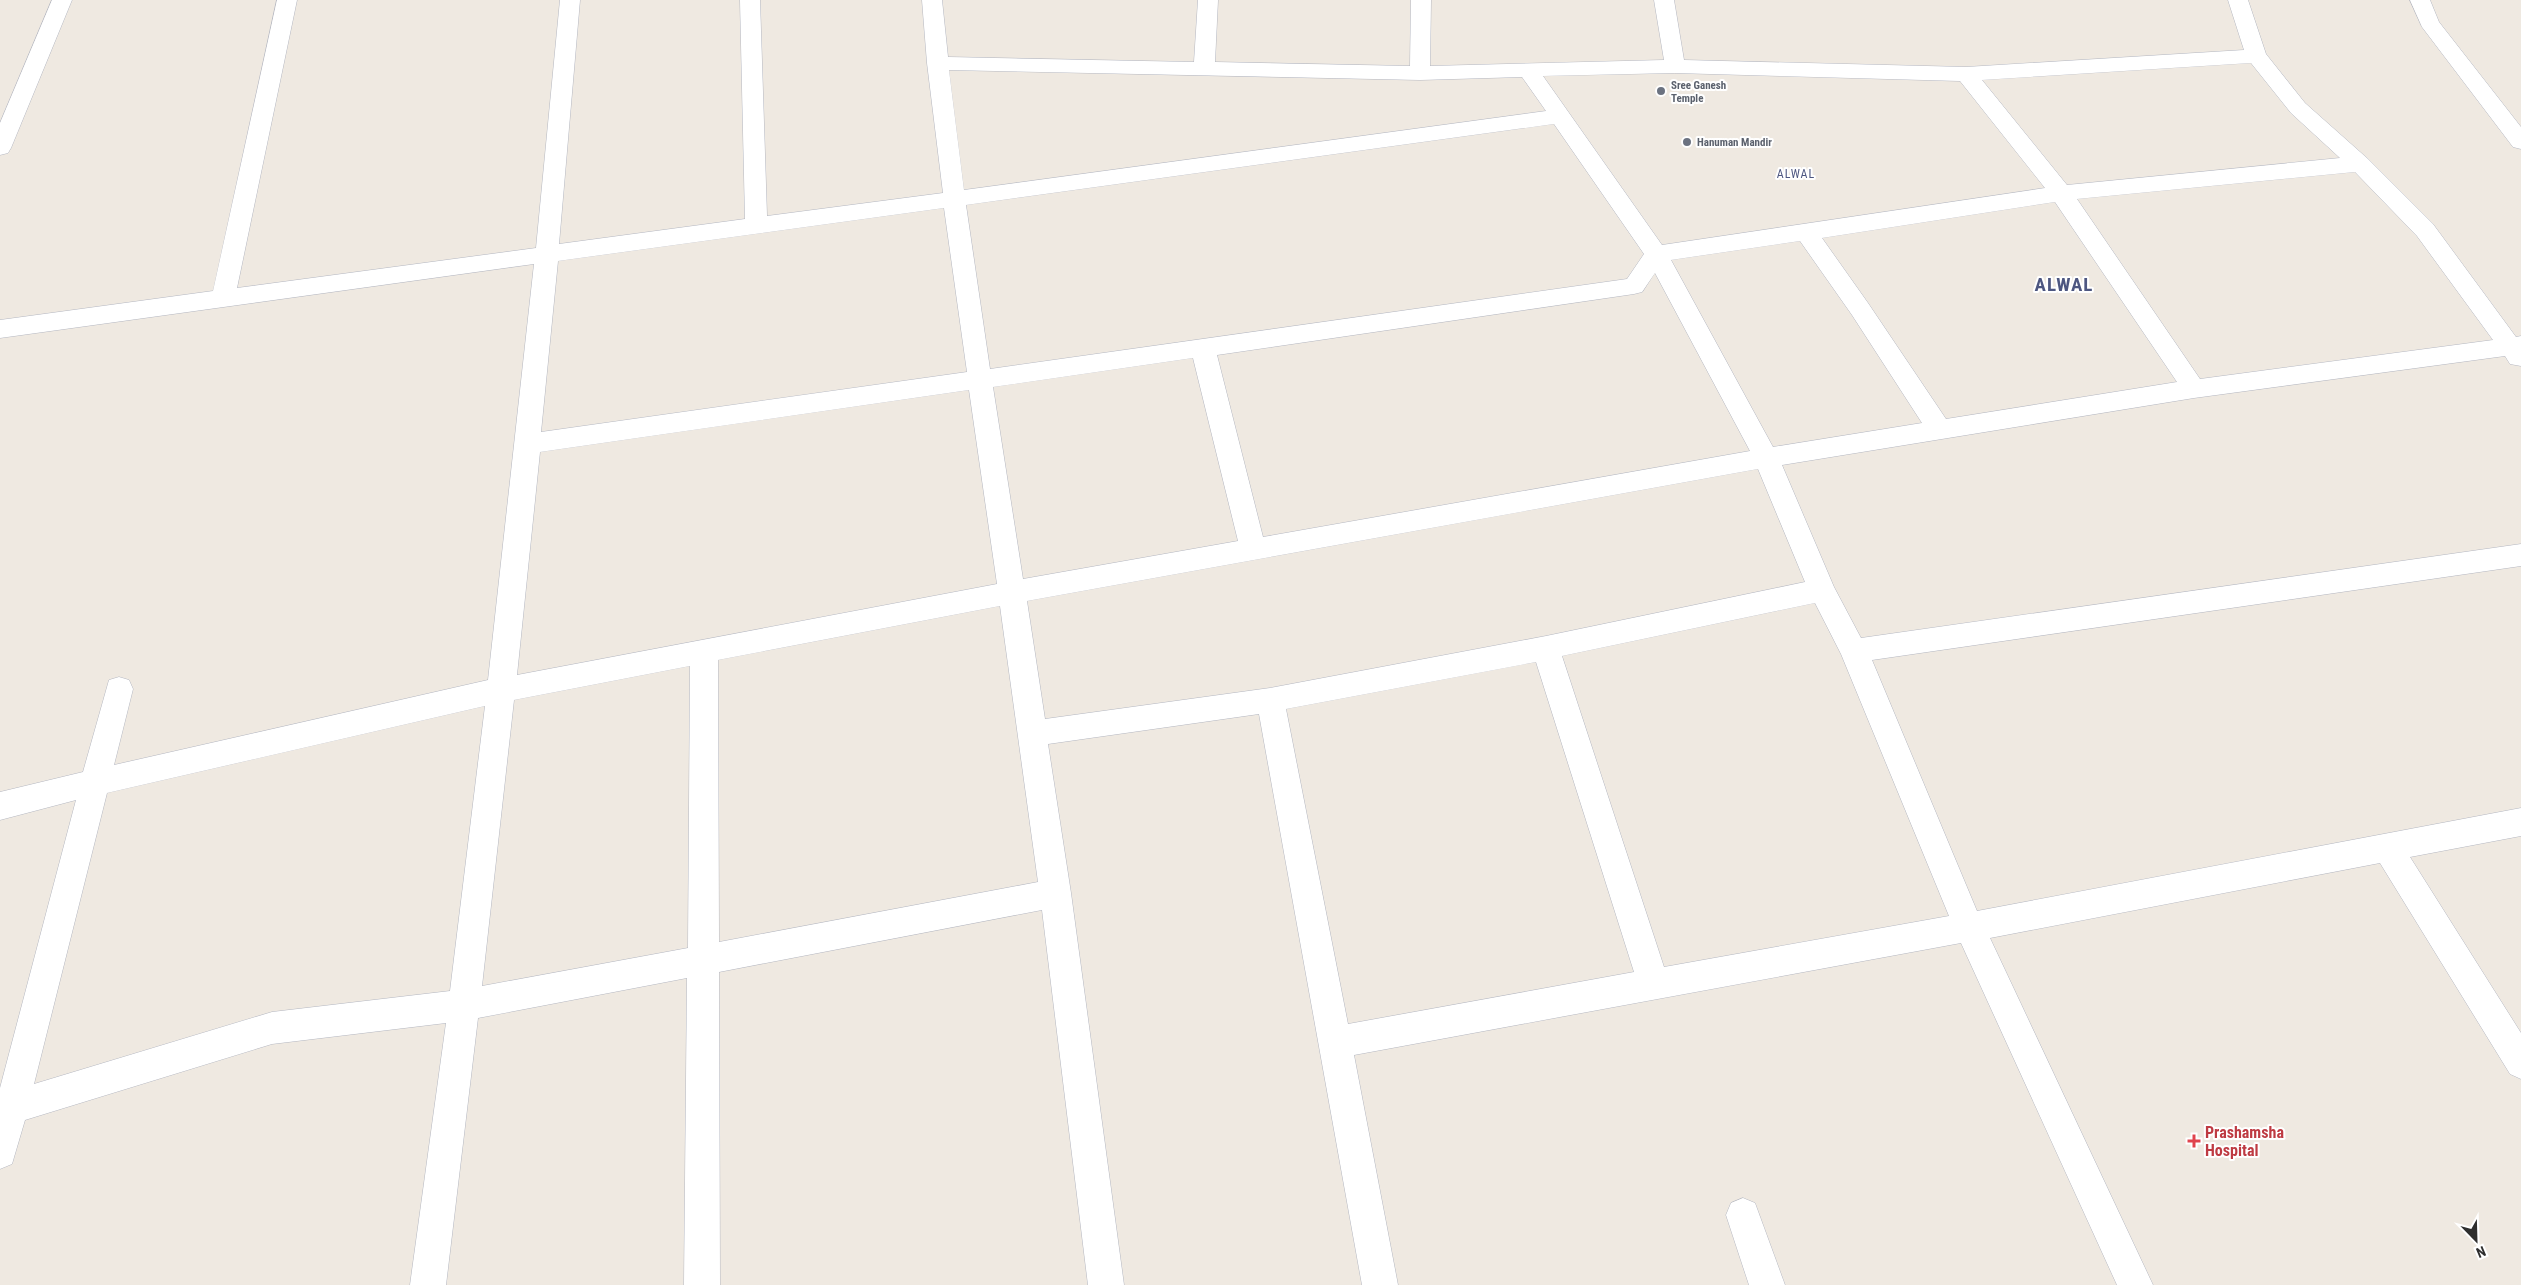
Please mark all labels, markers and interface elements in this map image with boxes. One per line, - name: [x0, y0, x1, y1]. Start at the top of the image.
- place label: Sree Ganesh Temple: [1671, 79, 1726, 105]
- marker: Sree Ganesh Temple: [1655, 85, 1667, 97]
- marker: Hanuman Mandir: [1681, 136, 1693, 148]
- place label: Hanuman Mandir: [1697, 136, 1772, 149]
- district label: ALWAL: [1777, 167, 1815, 181]
- district label: ALWAL: [2035, 273, 2093, 296]
- place label: Prashamsha Hospital: [2205, 1123, 2284, 1160]
- marker: Prashamsha Hospital: [2187, 1134, 2201, 1148]
- north arrow: [2451, 1215, 2501, 1265]
- text: N: [2474, 1243, 2488, 1261]

